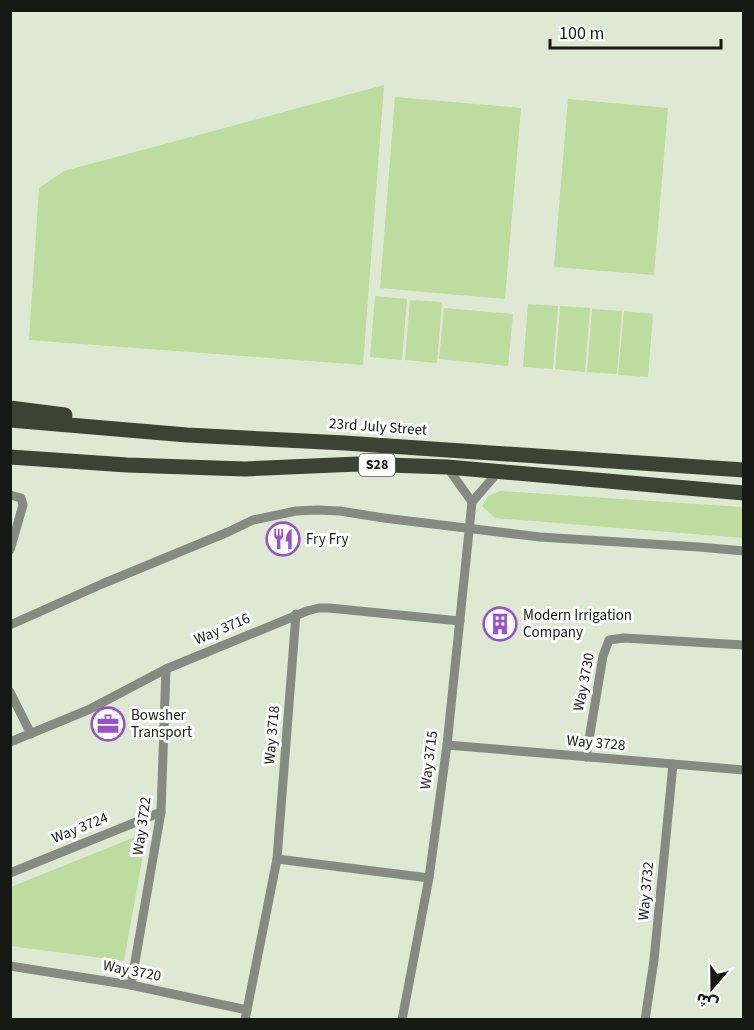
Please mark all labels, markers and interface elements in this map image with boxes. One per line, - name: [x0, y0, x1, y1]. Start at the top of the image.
- scale bar: [550, 12, 721, 50]
- text: 100 m: [559, 21, 604, 46]
- street label: 23rd July Street: [328, 413, 428, 441]
- road number: S28: [359, 454, 395, 476]
- restaurant icon: Fry Fry: [265, 521, 301, 557]
- place label: Fry Fry: [306, 529, 348, 550]
- place label: Modern Irrigation Company: [523, 605, 632, 643]
- building icon: Modern Irrigation Company: [482, 606, 518, 642]
- street label: Way 3716: [191, 608, 253, 650]
- street label: Way 3730: [568, 651, 600, 713]
- place label: Bowsher Transport: [131, 705, 192, 743]
- street label: Way 3718: [259, 705, 285, 765]
- office icon: Bowsher Transport: [90, 706, 126, 742]
- street label: Way 3715: [415, 729, 443, 791]
- street label: Way 3728: [566, 730, 626, 756]
- street label: Way 3722: [128, 795, 156, 857]
- street label: Way 3724: [49, 807, 112, 849]
- street label: Way 3732: [633, 861, 659, 921]
- street label: Way 3720: [101, 955, 163, 987]
- north arrow: [682, 958, 742, 1018]
- text: ش: [693, 987, 721, 1015]

